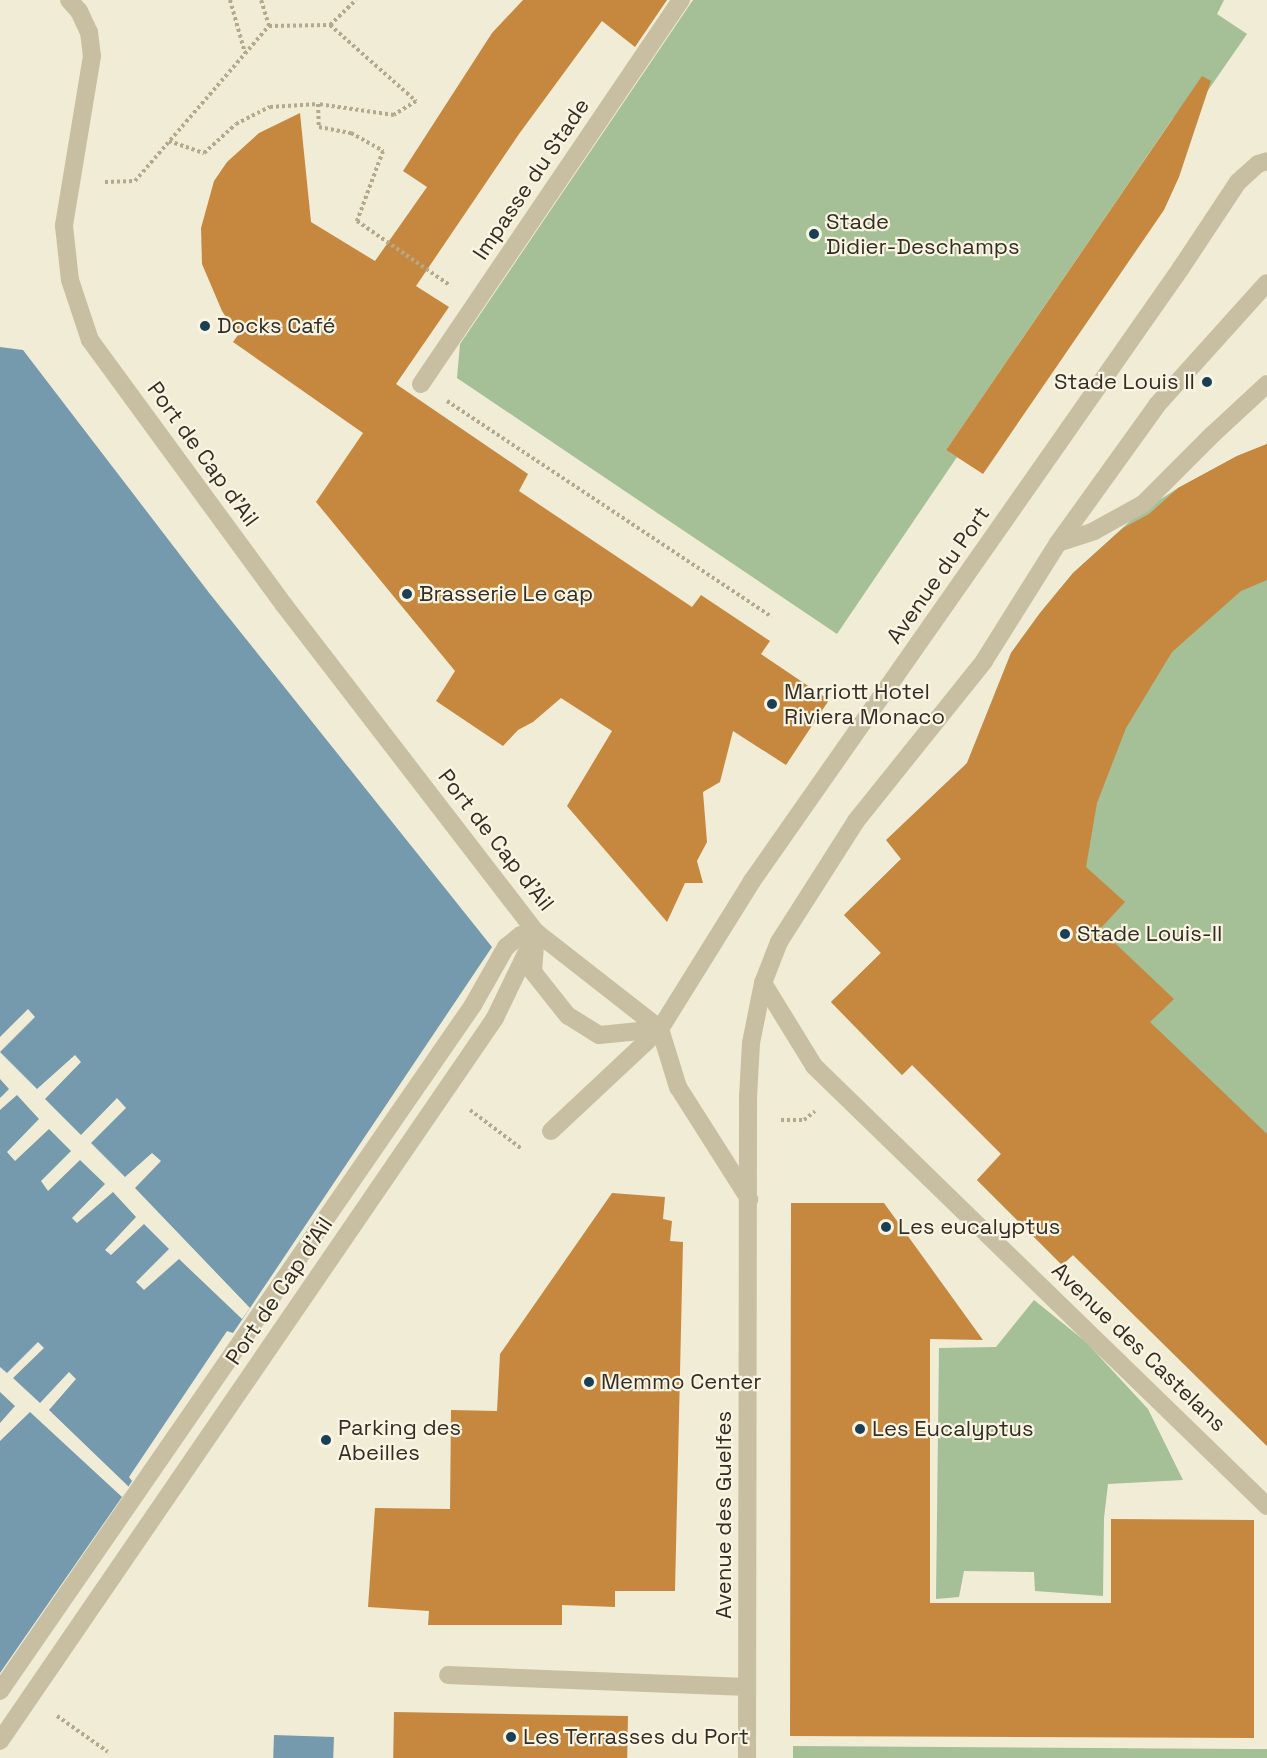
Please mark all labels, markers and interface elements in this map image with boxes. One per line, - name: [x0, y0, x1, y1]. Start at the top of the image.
- street label: Impasse du Stade: [467, 93, 595, 265]
- place label: Stade Didier-Deschamps: [826, 208, 1020, 260]
- marker: Stade Didier-Deschamps: [807, 227, 821, 241]
- place label: Docks Café: [217, 313, 335, 339]
- marker: Docks Café: [198, 319, 212, 333]
- place label: Stade Louis II: [1054, 369, 1195, 395]
- marker: Stade Louis II: [1200, 375, 1214, 389]
- street label: Port de Cap d'Ail: [142, 377, 264, 531]
- street label: Avenue du Port: [881, 501, 995, 649]
- place label: Brasserie Le cap: [419, 581, 593, 607]
- marker: Brasserie Le cap: [400, 587, 414, 601]
- place label: Marriott Hotel Riviera Monaco: [784, 678, 945, 730]
- marker: Marriott Hotel Riviera Monaco: [765, 697, 779, 711]
- street label: Port de Cap d'Ail: [433, 764, 559, 916]
- place label: Stade Louis-II: [1077, 921, 1222, 947]
- marker: Stade Louis-II: [1058, 927, 1072, 941]
- street label: Port de Cap d'Ail: [220, 1212, 338, 1370]
- place label: Les eucalyptus: [898, 1214, 1060, 1240]
- marker: Les eucalyptus: [879, 1220, 893, 1234]
- street label: Avenue des Castelans: [1046, 1257, 1232, 1437]
- place label: Memmo Center: [601, 1369, 762, 1395]
- marker: Memmo Center: [582, 1375, 596, 1389]
- street label: Avenue des Guelfes: [711, 1411, 737, 1619]
- place label: Parking des Abeilles: [338, 1414, 461, 1466]
- place label: Les Eucalyptus: [872, 1416, 1034, 1442]
- marker: Les Eucalyptus: [853, 1422, 867, 1436]
- marker: Parking des Abeilles: [319, 1433, 333, 1447]
- place label: Les Terrasses du Port: [523, 1724, 749, 1750]
- marker: Les Terrasses du Port: [504, 1730, 518, 1744]

